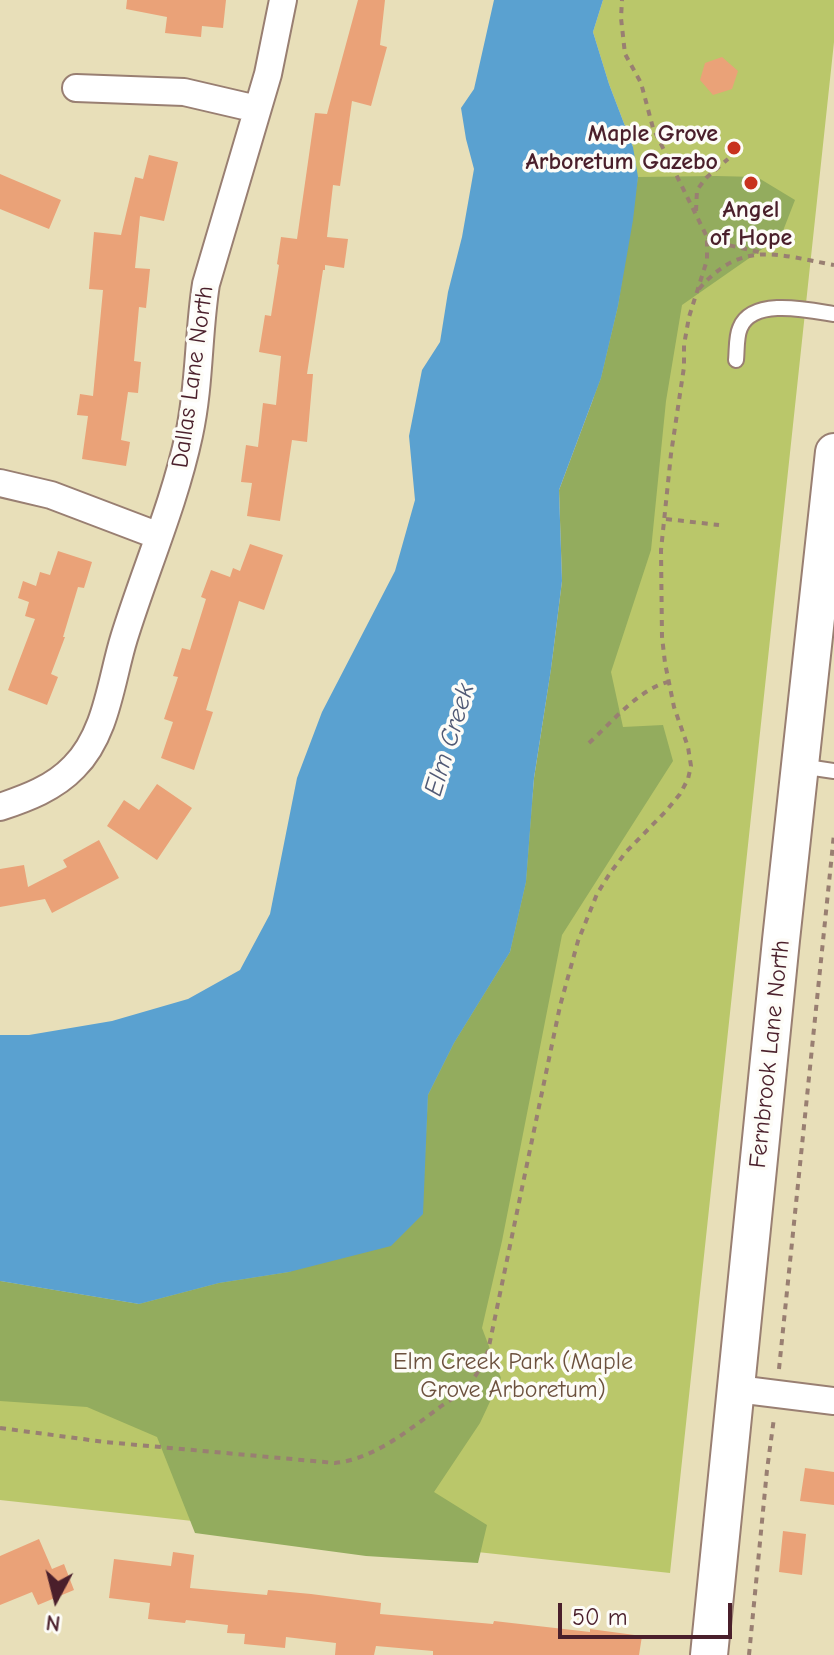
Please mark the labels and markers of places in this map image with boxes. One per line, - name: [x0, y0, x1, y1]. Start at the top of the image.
- place label: Maple Grove Arboretum Gazebo: [526, 120, 718, 176]
- marker: Maple Grove Arboretum Gazebo: [725, 139, 743, 157]
- marker: Angel of Hope: [742, 174, 760, 192]
- place label: Angel of Hope: [710, 196, 792, 252]

